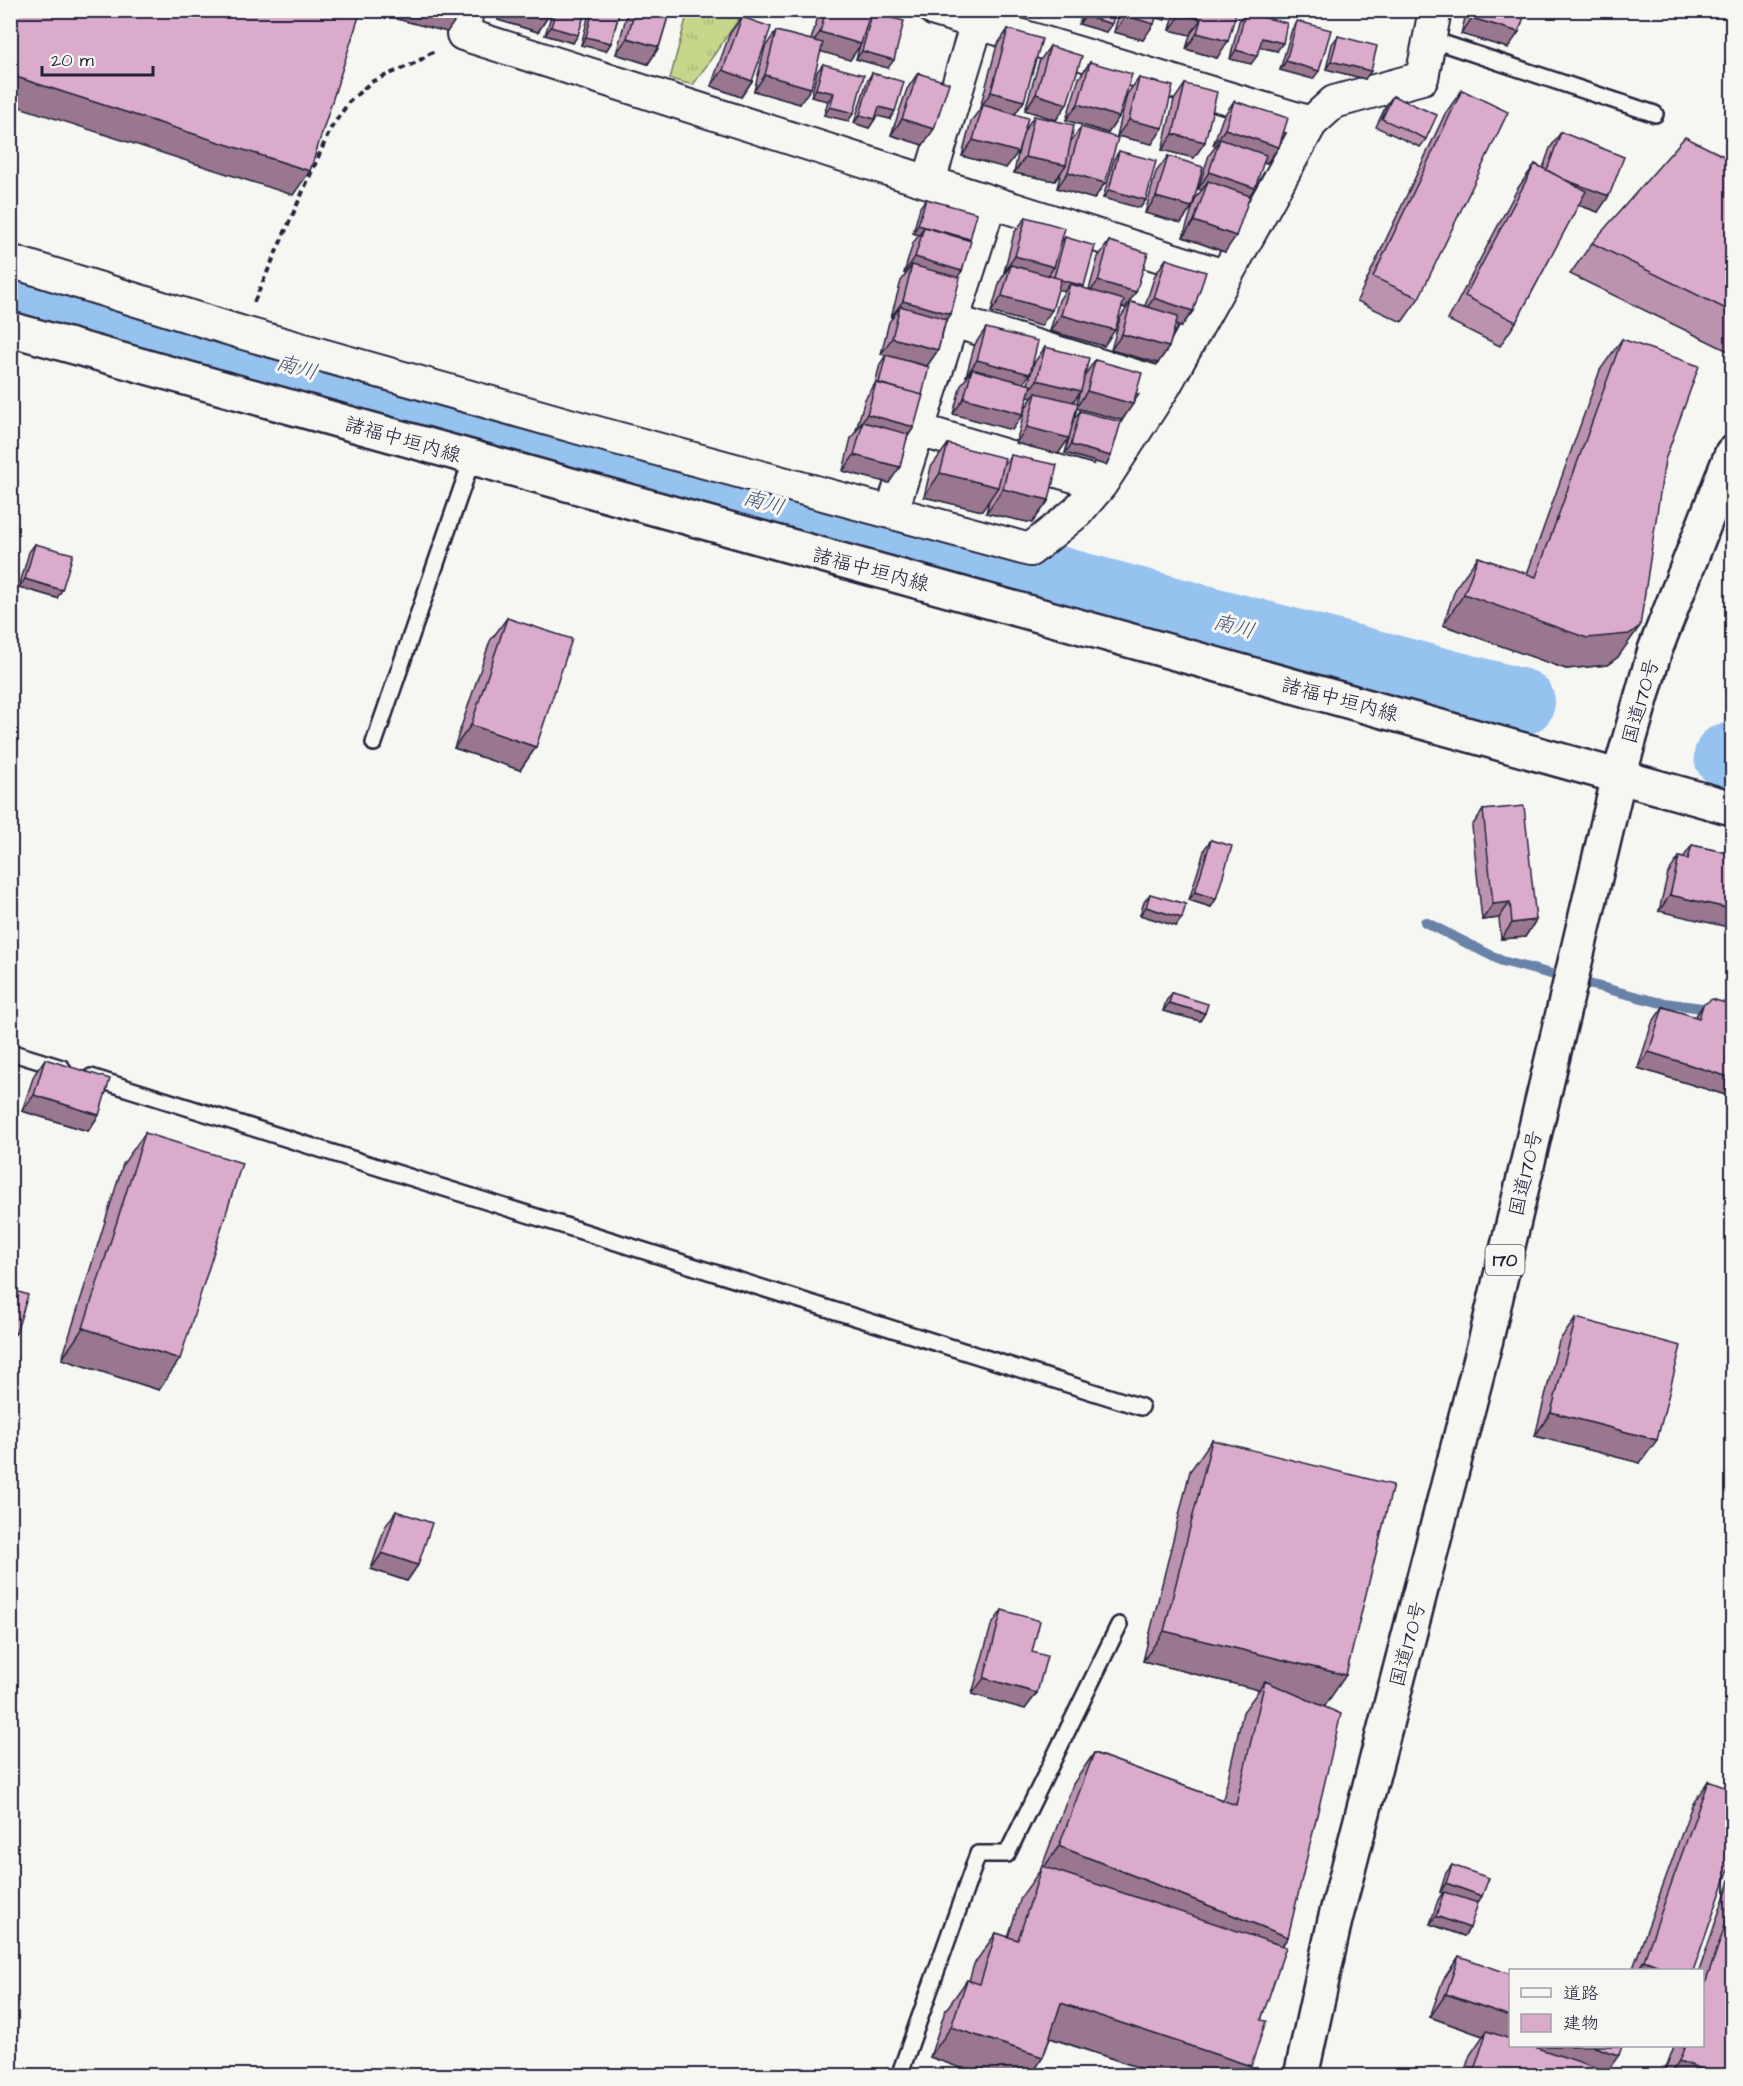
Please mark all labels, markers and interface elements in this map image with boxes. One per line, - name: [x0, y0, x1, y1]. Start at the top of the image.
- scale bar: [42, 39, 153, 77]
- text: 20 m: [51, 48, 94, 73]
- water label: 南川: [273, 348, 321, 387]
- street label: 諸福中垣内線: [341, 410, 464, 470]
- water label: 南川: [740, 483, 788, 522]
- street label: 諸福中垣内線: [809, 541, 932, 599]
- water label: 南川: [1210, 607, 1258, 646]
- street label: 国道170号: [1615, 655, 1666, 747]
- street label: 諸福中垣内線: [1278, 671, 1401, 729]
- street label: 国道170号: [1502, 1127, 1549, 1219]
- road number: 170: [1486, 1245, 1524, 1275]
- street label: 国道170号: [1383, 1598, 1433, 1690]
- legend: [1509, 1969, 1704, 2047]
- text: 道路: [1563, 1981, 1599, 2006]
- text: 建物: [1563, 2011, 1599, 2036]

